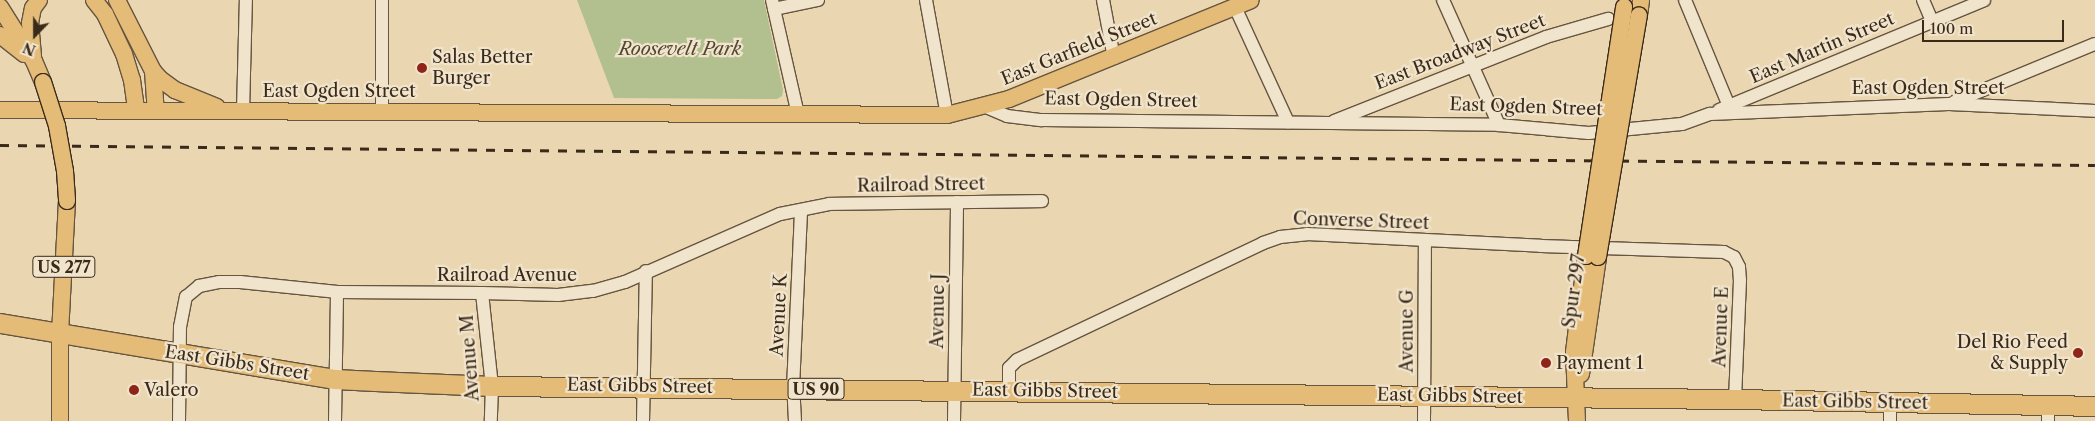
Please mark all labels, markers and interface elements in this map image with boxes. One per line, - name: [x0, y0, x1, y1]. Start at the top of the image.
- street label: East Garfield Street: [998, 8, 1160, 90]
- street label: East Martin Street: [1747, 8, 1897, 88]
- street label: East Broadway Street: [1372, 9, 1548, 95]
- north arrow: [10, 10, 60, 60]
- scale bar: [1925, 10, 2068, 42]
- text: 100 m: [1930, 19, 1973, 38]
- text: N: [20, 38, 38, 60]
- park label: Roosevelt Park: [619, 38, 741, 60]
- place label: Salas Better Burger: [432, 47, 533, 90]
- marker: Salas Better Burger: [416, 62, 428, 74]
- street label: East Ogden Street: [1851, 77, 2005, 99]
- street label: East Ogden Street: [262, 80, 416, 102]
- street label: East Ogden Street: [1044, 88, 1198, 112]
- street label: East Ogden Street: [1449, 94, 1603, 120]
- street label: Railroad Street: [857, 173, 985, 197]
- street label: Converse Street: [1292, 208, 1430, 234]
- street label: Spur 297: [1558, 252, 1590, 330]
- road number: US 277: [32, 253, 96, 280]
- street label: Railroad Avenue: [436, 264, 578, 286]
- street label: Avenue K: [766, 273, 792, 357]
- street label: Avenue J: [927, 273, 949, 349]
- street label: Avenue E: [1709, 286, 1733, 368]
- street label: Avenue G: [1396, 289, 1418, 373]
- street label: Avenue M: [456, 314, 484, 402]
- place label: Del Rio Feed & Supply: [1957, 332, 2068, 374]
- street label: East Gibbs Street: [163, 341, 311, 385]
- marker: Del Rio Feed & Supply: [2072, 347, 2084, 359]
- place label: Payment 1: [1556, 352, 1644, 374]
- marker: Payment 1: [1540, 357, 1552, 369]
- street label: East Gibbs Street: [567, 374, 713, 398]
- road number: US 90: [787, 376, 845, 402]
- place label: Valero: [144, 379, 199, 401]
- street label: East Gibbs Street: [972, 379, 1118, 403]
- marker: Valero: [128, 384, 140, 396]
- street label: East Gibbs Street: [1377, 384, 1523, 408]
- street label: East Gibbs Street: [1782, 390, 1928, 414]

